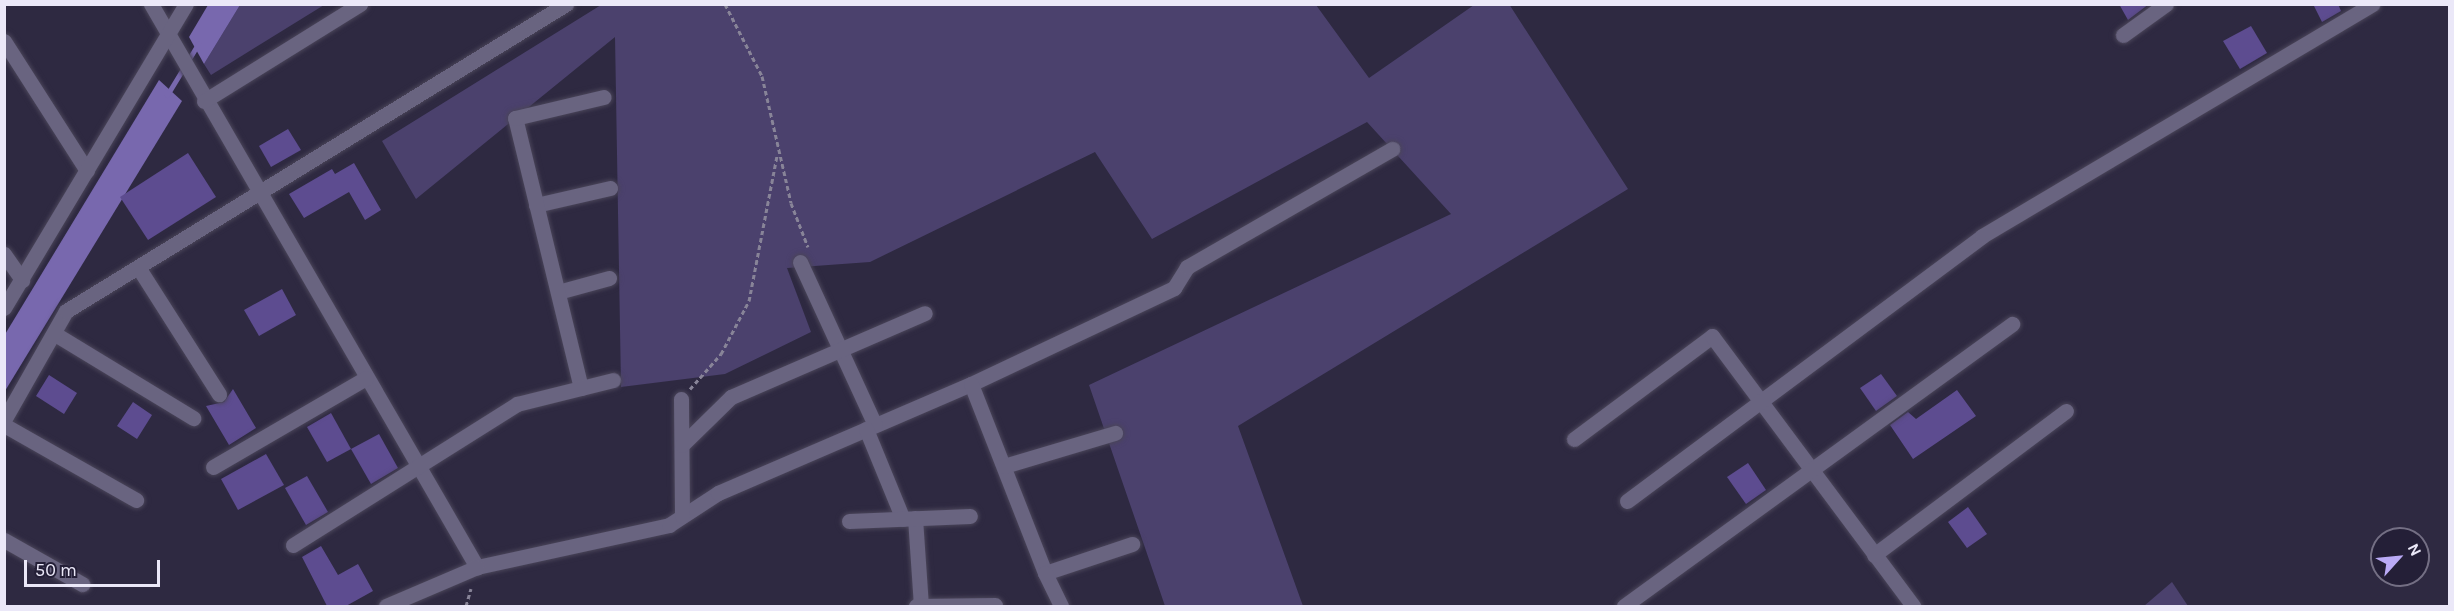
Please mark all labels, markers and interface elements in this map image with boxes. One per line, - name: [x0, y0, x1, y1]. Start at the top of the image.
- north arrow: [2370, 527, 2430, 587]
- text: N: [2404, 540, 2426, 559]
- scale bar: [27, 548, 164, 586]
- text: 50 m: [35, 559, 77, 581]

